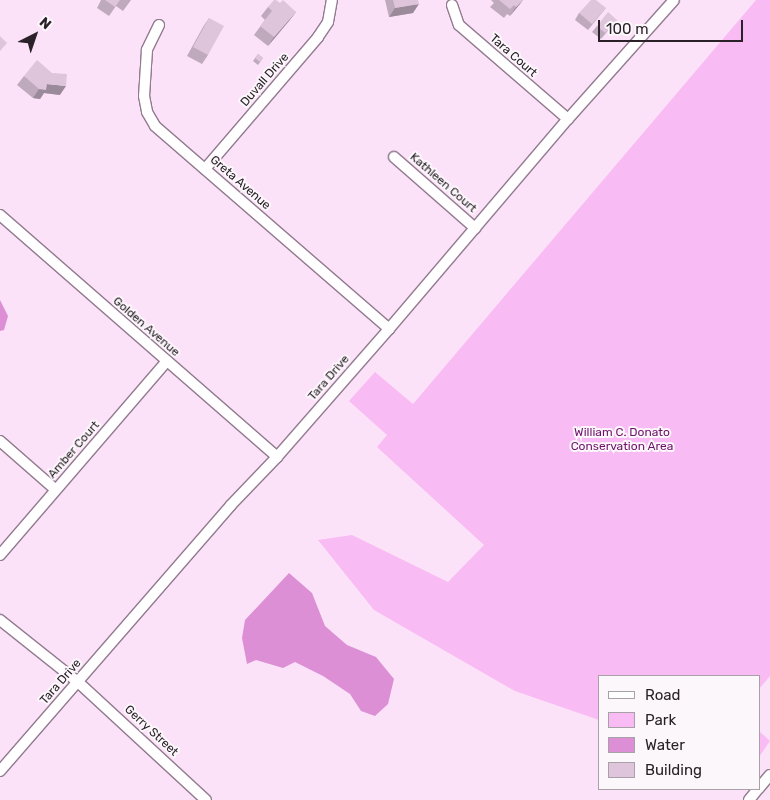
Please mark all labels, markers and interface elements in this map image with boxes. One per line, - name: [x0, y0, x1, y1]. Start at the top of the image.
- north arrow: [10, 10, 60, 60]
- scale bar: [600, 10, 745, 42]
- text: N: [36, 14, 55, 33]
- text: 100 m: [606, 20, 648, 38]
- street label: Tara Court: [486, 32, 540, 80]
- street label: Duvall Drive: [238, 50, 292, 110]
- street label: Kathleen Court: [407, 150, 479, 216]
- street label: Greta Avenue: [207, 153, 273, 213]
- street label: Golden Avenue: [110, 294, 182, 360]
- street label: Tara Drive: [305, 352, 353, 404]
- street label: Amber Court: [45, 418, 103, 482]
- park label: William C. Donato Conservation Area: [570, 426, 674, 454]
- street label: Tara Drive: [37, 656, 85, 708]
- legend: [598, 675, 760, 790]
- text: Road: [645, 686, 681, 704]
- street label: Gerry Street: [121, 702, 181, 760]
- text: Park: [645, 711, 676, 729]
- text: Water: [645, 736, 685, 754]
- text: Building: [645, 761, 702, 779]

